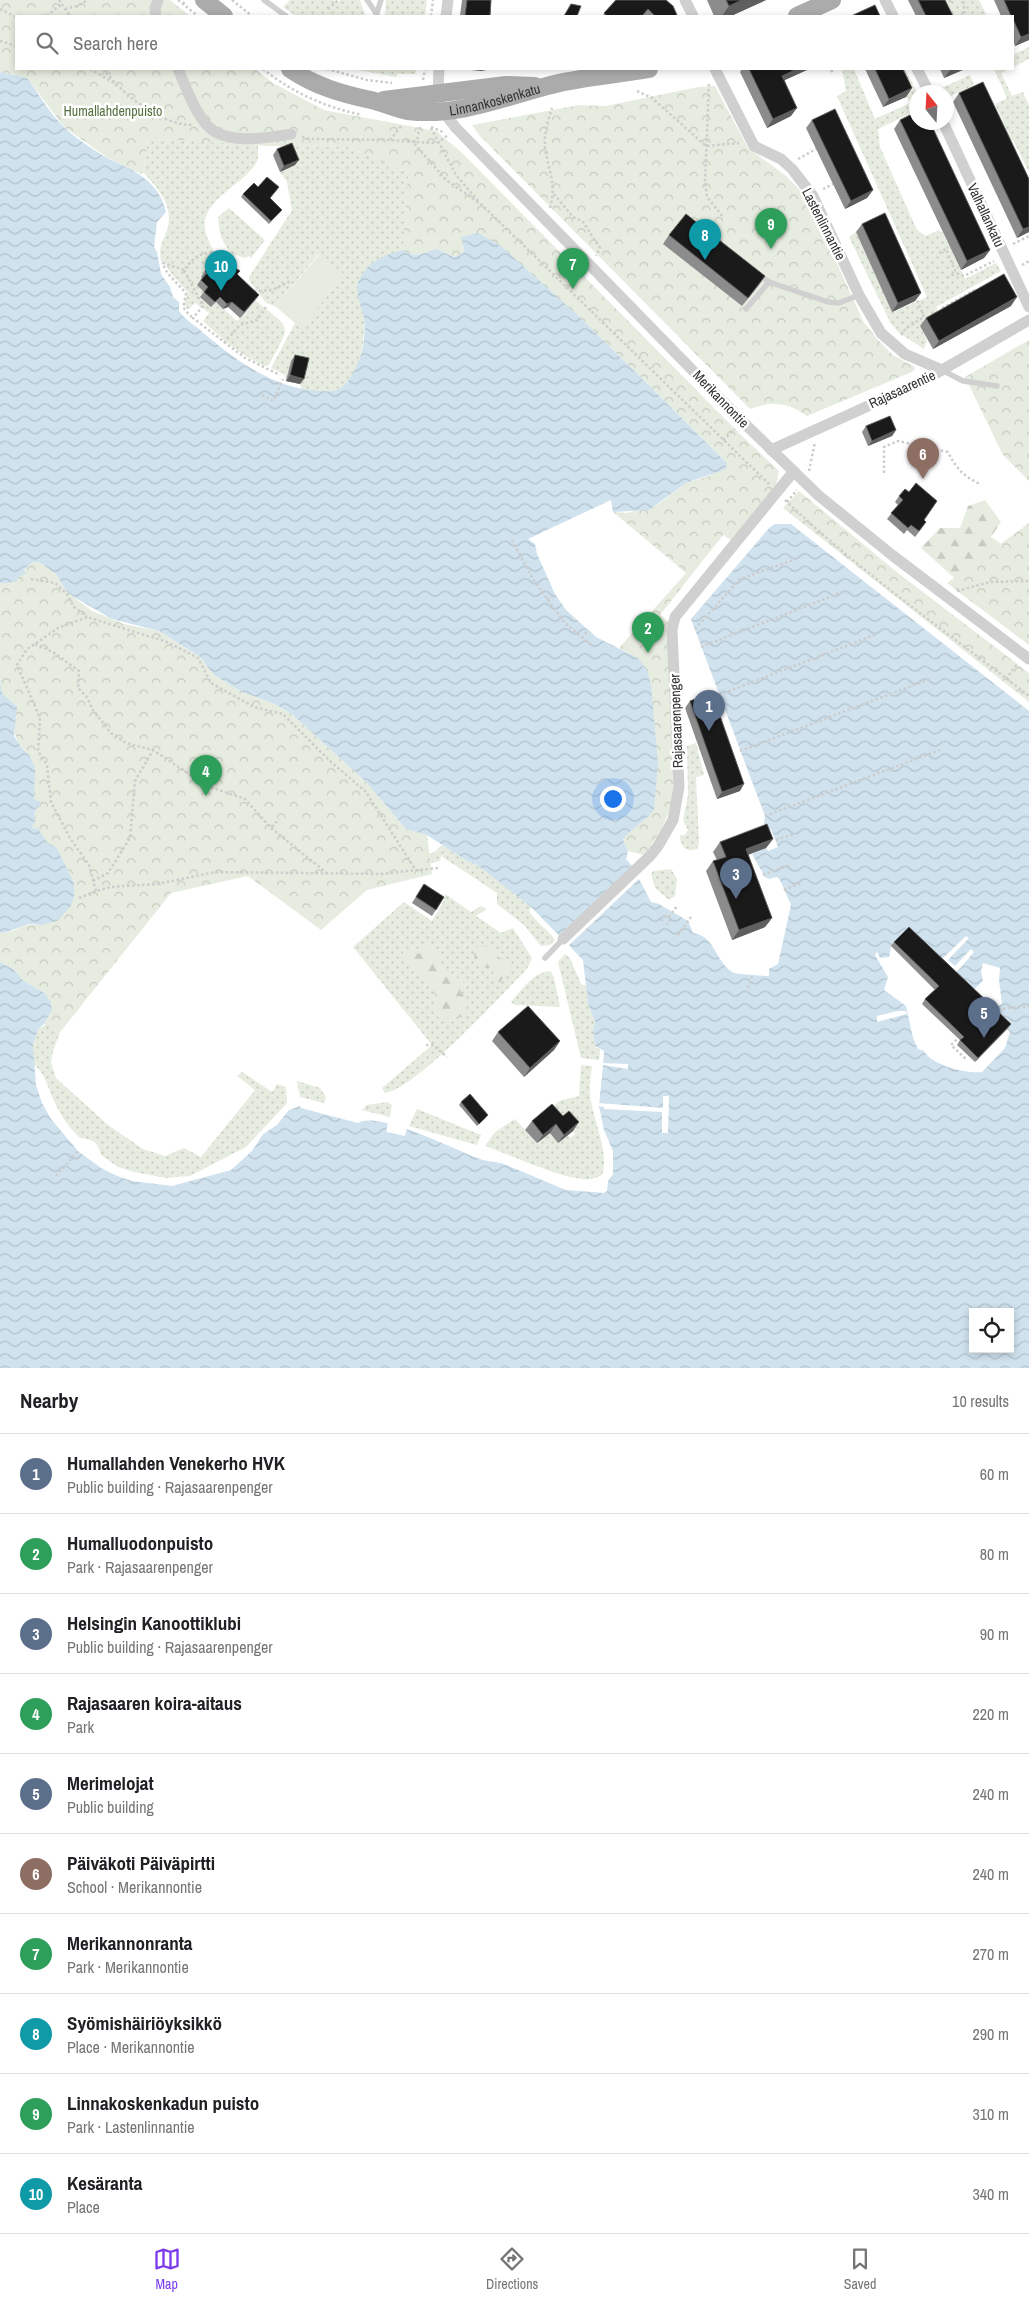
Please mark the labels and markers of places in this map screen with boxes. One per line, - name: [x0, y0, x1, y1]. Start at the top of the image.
- pin: 9: [755, 208, 787, 249]
- pin: 8: [689, 219, 721, 260]
- pin: 7: [557, 248, 589, 289]
- pin: 10: [205, 250, 237, 291]
- pin: 6: [907, 438, 939, 479]
- pin: 2: [632, 612, 664, 653]
- pin: 1: [693, 690, 725, 731]
- pin: 4: [190, 755, 222, 796]
- pin: 3: [720, 858, 752, 899]
- pin: 5: [968, 997, 1000, 1038]

